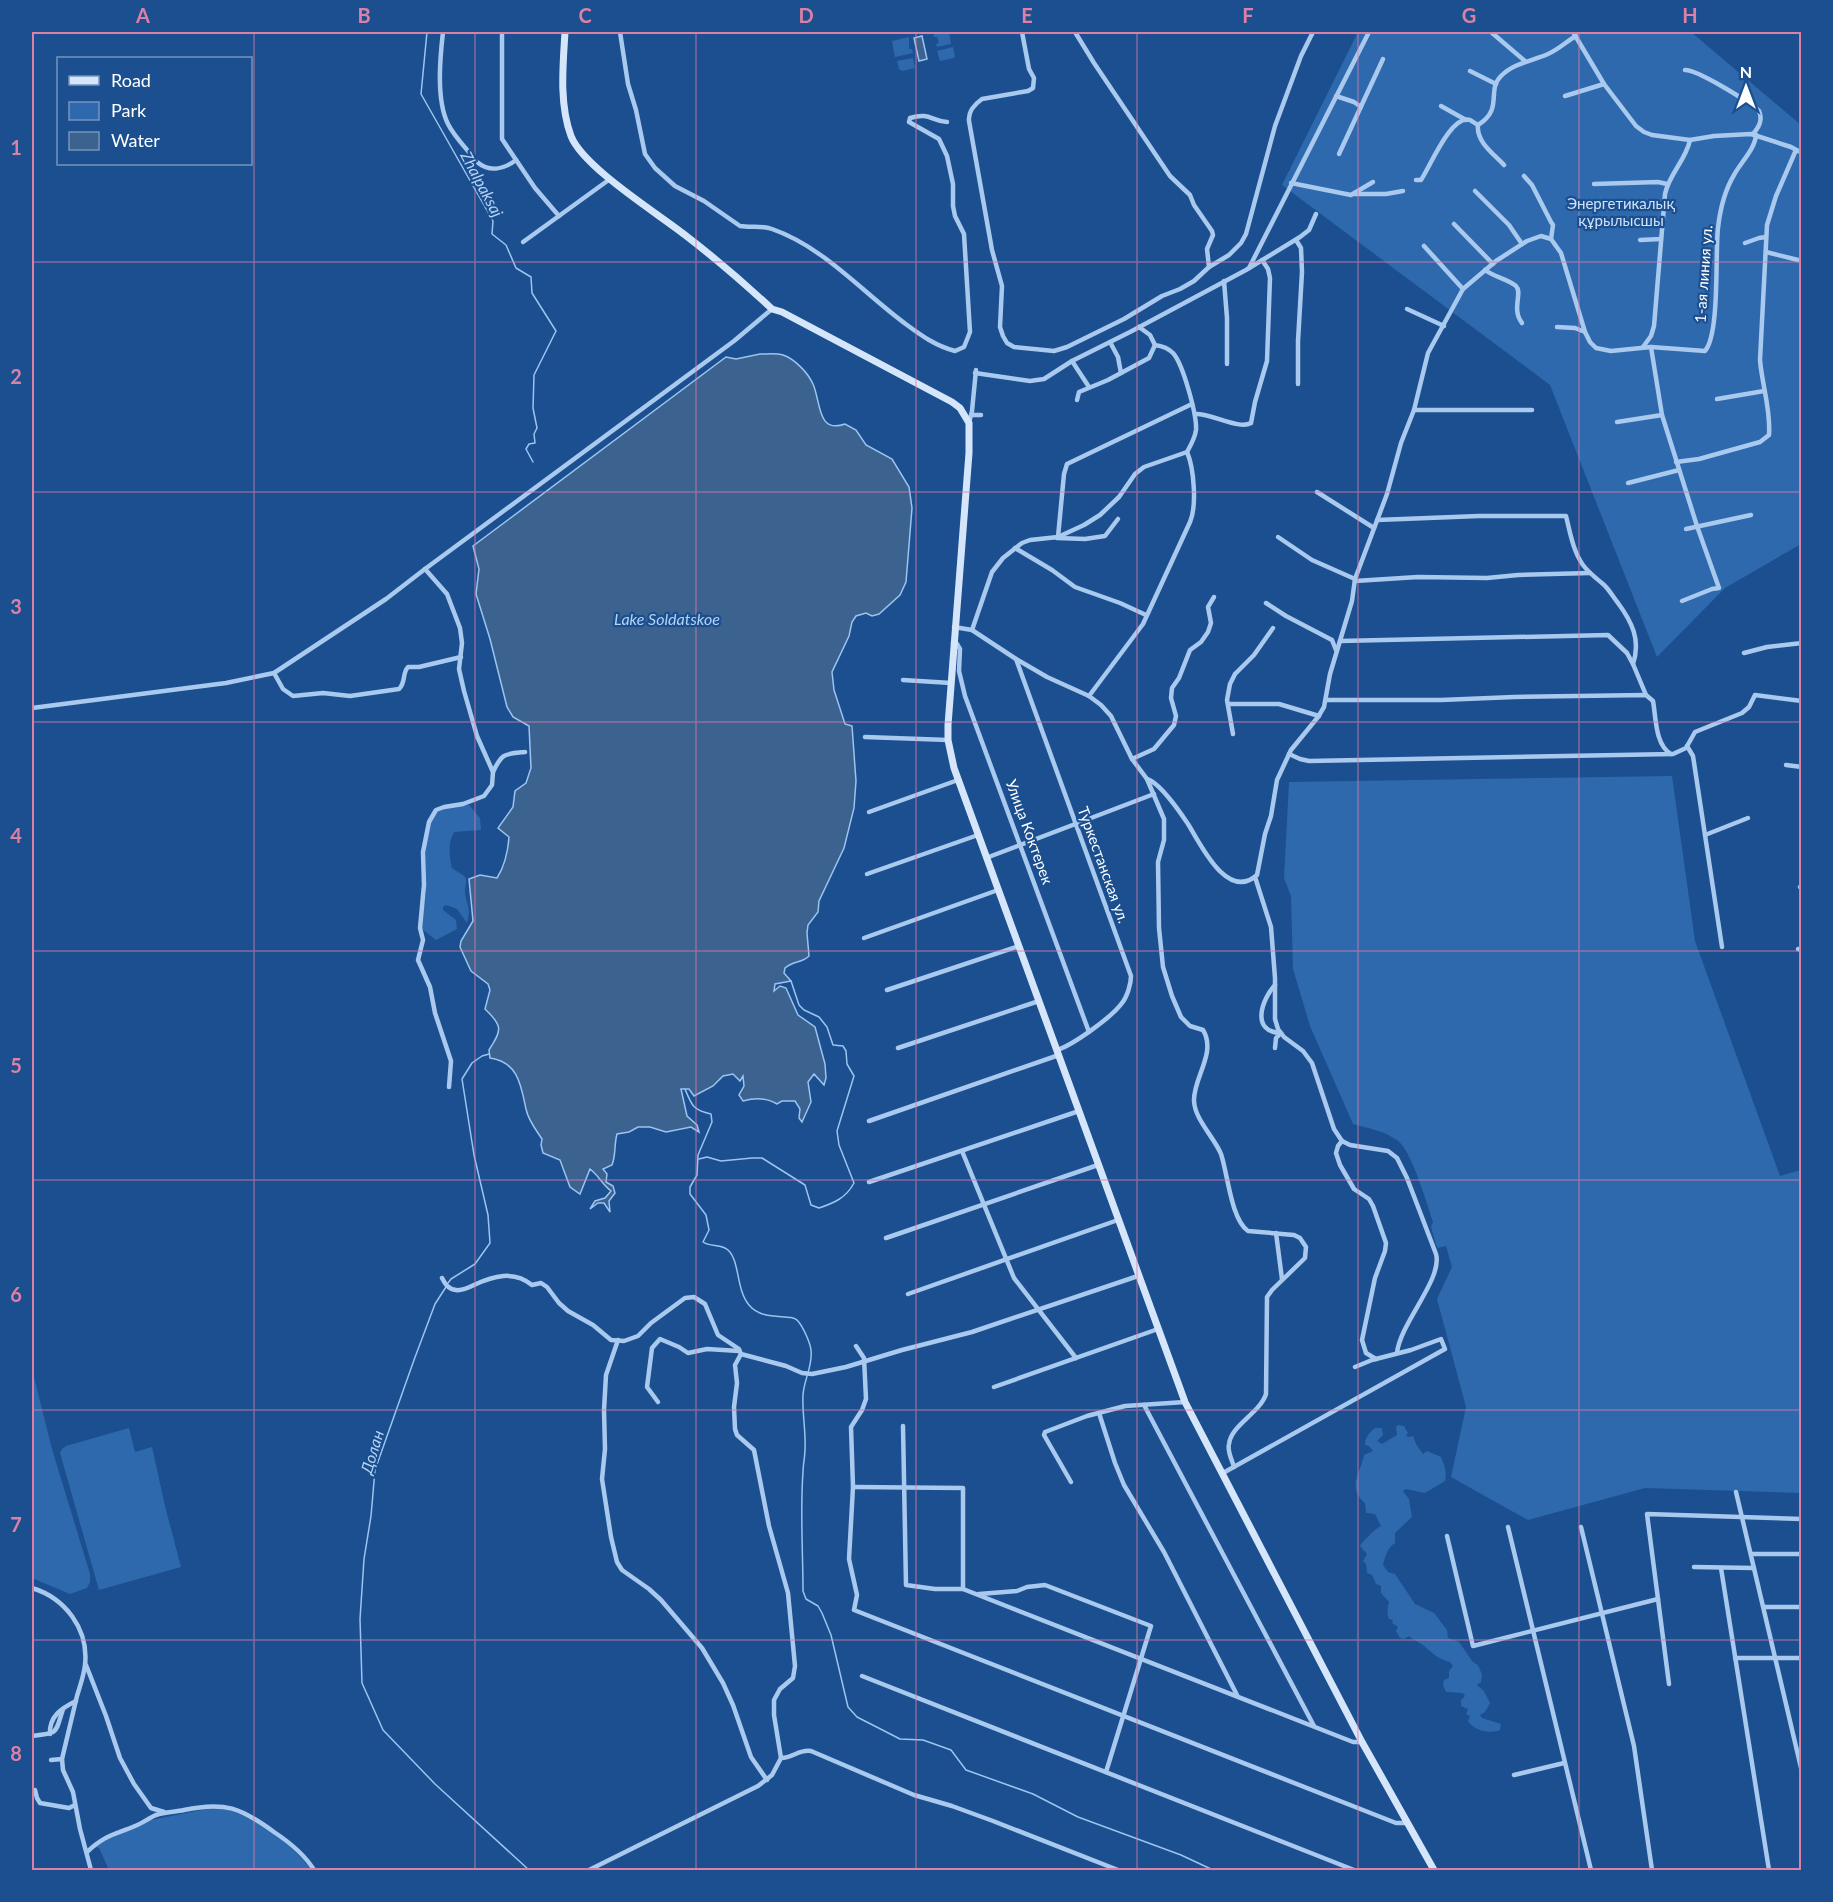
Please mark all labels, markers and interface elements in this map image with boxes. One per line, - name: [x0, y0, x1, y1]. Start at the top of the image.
- text: A: [135, 3, 150, 27]
- text: B: [357, 3, 371, 27]
- text: C: [578, 3, 592, 27]
- text: D: [798, 3, 814, 27]
- text: E: [1021, 3, 1033, 27]
- text: F: [1242, 3, 1254, 27]
- text: G: [1462, 3, 1476, 27]
- text: H: [1682, 3, 1698, 27]
- legend: [57, 57, 252, 165]
- north arrow: [1716, 57, 1776, 117]
- text: N: [1740, 62, 1752, 81]
- text: Road: [111, 69, 151, 91]
- text: Park: [111, 99, 147, 121]
- text: Water: [111, 129, 160, 151]
- text: 1: [10, 135, 22, 159]
- water label: Zhalpaksaj: [457, 147, 508, 220]
- park label: Энергетикалық құрылысшы: [1567, 194, 1675, 229]
- street label: 1-ая линия ул.: [1691, 224, 1715, 323]
- text: 2: [10, 364, 22, 388]
- text: 3: [10, 594, 22, 618]
- water label: Lake Soldatskoe: [614, 609, 720, 628]
- street label: Улица Коктерек: [1003, 777, 1057, 887]
- street label: Туркестанская ул.: [1075, 804, 1133, 925]
- text: 4: [10, 823, 22, 847]
- text: 5: [10, 1053, 22, 1077]
- text: 6: [10, 1282, 22, 1306]
- water label: Долан: [356, 1428, 387, 1477]
- text: 7: [10, 1512, 22, 1536]
- text: 8: [10, 1741, 22, 1765]

